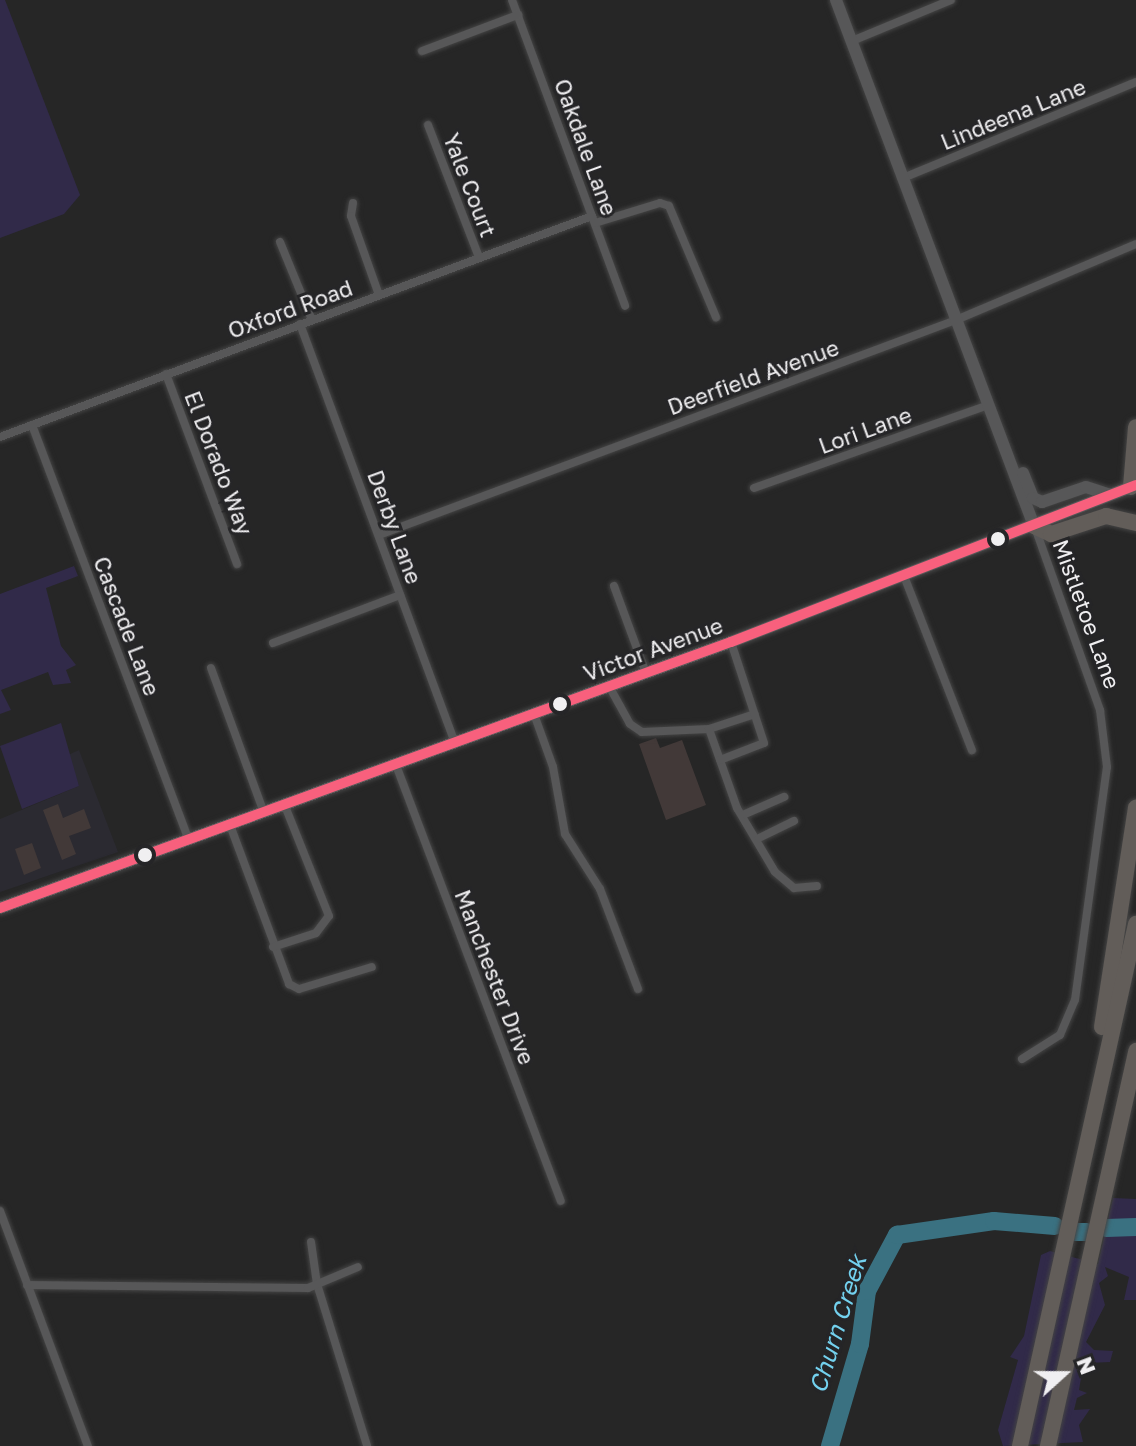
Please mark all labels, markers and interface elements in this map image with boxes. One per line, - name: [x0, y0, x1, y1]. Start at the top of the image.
- street label: Lindeena Lane: [937, 73, 1089, 155]
- street label: Oakdale Lane: [549, 75, 623, 219]
- street label: Yale Court: [438, 129, 502, 241]
- street label: Oxford Road: [224, 274, 356, 344]
- street label: Deerfield Avenue: [664, 334, 842, 420]
- street label: El Dorado Way: [179, 387, 259, 539]
- street label: Lori Lane: [815, 401, 915, 459]
- street label: Derby Lane: [362, 467, 428, 587]
- unlabelled marker: [990, 531, 1006, 547]
- street label: Mistletoe Lane: [1048, 536, 1126, 692]
- street label: Cascade Lane: [88, 553, 166, 699]
- street label: Victor Avenue: [580, 612, 726, 686]
- unlabelled marker: [552, 696, 568, 712]
- unlabelled marker: [137, 847, 153, 863]
- street label: Manchester Drive: [450, 886, 540, 1068]
- water label: Churn Creek: [802, 1252, 872, 1396]
- north arrow: [1024, 1334, 1104, 1414]
- text: N: [1071, 1353, 1102, 1378]

